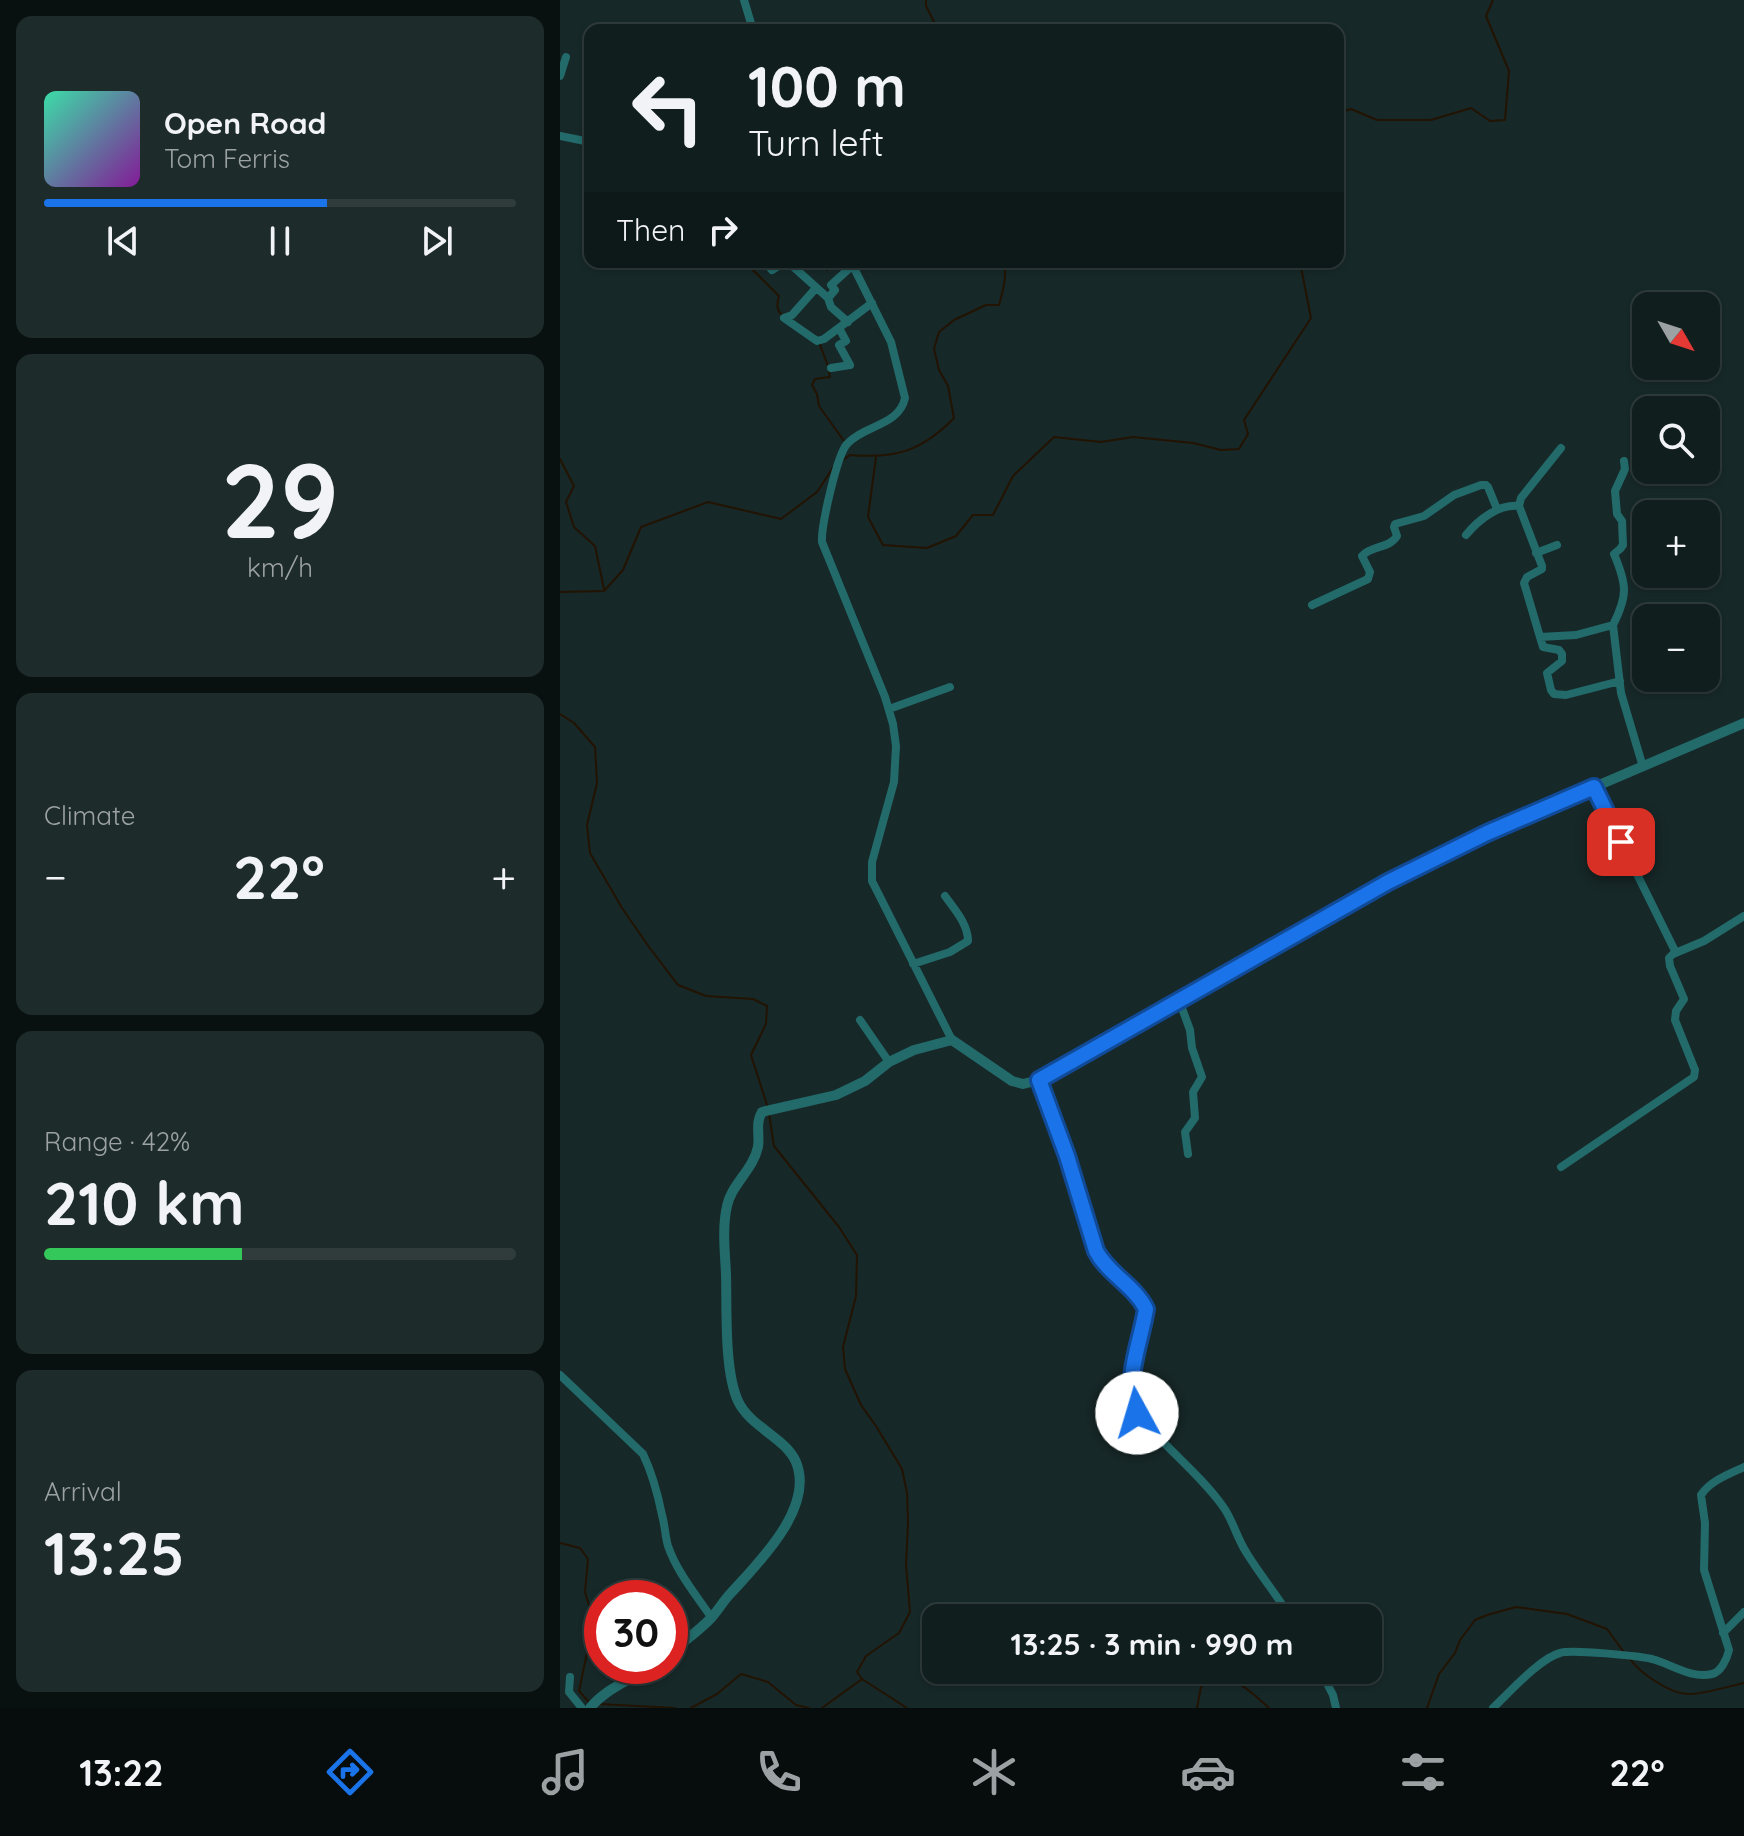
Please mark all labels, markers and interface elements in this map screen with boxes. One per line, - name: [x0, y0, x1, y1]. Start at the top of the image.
- text: 100 m: [748, 51, 906, 121]
- icon: left: [616, 56, 720, 160]
- text: Open Road: [164, 104, 326, 142]
- text: Turn left: [748, 120, 884, 165]
- text: Tom Ferris: [164, 142, 290, 175]
- icon: right: [701, 208, 745, 252]
- text: Then: [616, 211, 685, 249]
- icon: previous: [101, 219, 145, 263]
- icon: pause: [258, 219, 302, 263]
- icon: next: [415, 219, 459, 263]
- north arrow: [1632, 292, 1720, 380]
- map controls: [1632, 292, 1720, 692]
- button: search: [1632, 396, 1720, 484]
- text: 29: [221, 434, 339, 564]
- button: +: [1632, 500, 1720, 588]
- text: km/h: [247, 551, 313, 584]
- button: −: [1632, 604, 1720, 692]
- text: Climate: [44, 799, 135, 832]
- pin: [1587, 808, 1655, 876]
- icon: arrive: [1599, 820, 1643, 864]
- text: 22°: [233, 839, 325, 914]
- text: −: [44, 849, 67, 904]
- text: +: [491, 849, 516, 904]
- text: Range · 42%: [44, 1125, 190, 1158]
- text: 210 km: [44, 1165, 245, 1240]
- position arrow: [1095, 1371, 1179, 1455]
- text: Arrival: [44, 1475, 122, 1508]
- text: 13:25: [44, 1515, 185, 1590]
- speed limit sign: 30: [584, 1580, 688, 1684]
- text: 13:25 · 3 min · 990 m: [1011, 1625, 1293, 1663]
- icon: directions: [322, 1744, 378, 1800]
- icon: music: [537, 1744, 593, 1800]
- icon: phone: [751, 1744, 807, 1800]
- icon: climate: [966, 1744, 1022, 1800]
- icon: car: [1180, 1744, 1236, 1800]
- icon: filters: [1395, 1744, 1451, 1800]
- text: 13:22: [79, 1750, 163, 1795]
- text: 22°: [1609, 1750, 1665, 1795]

